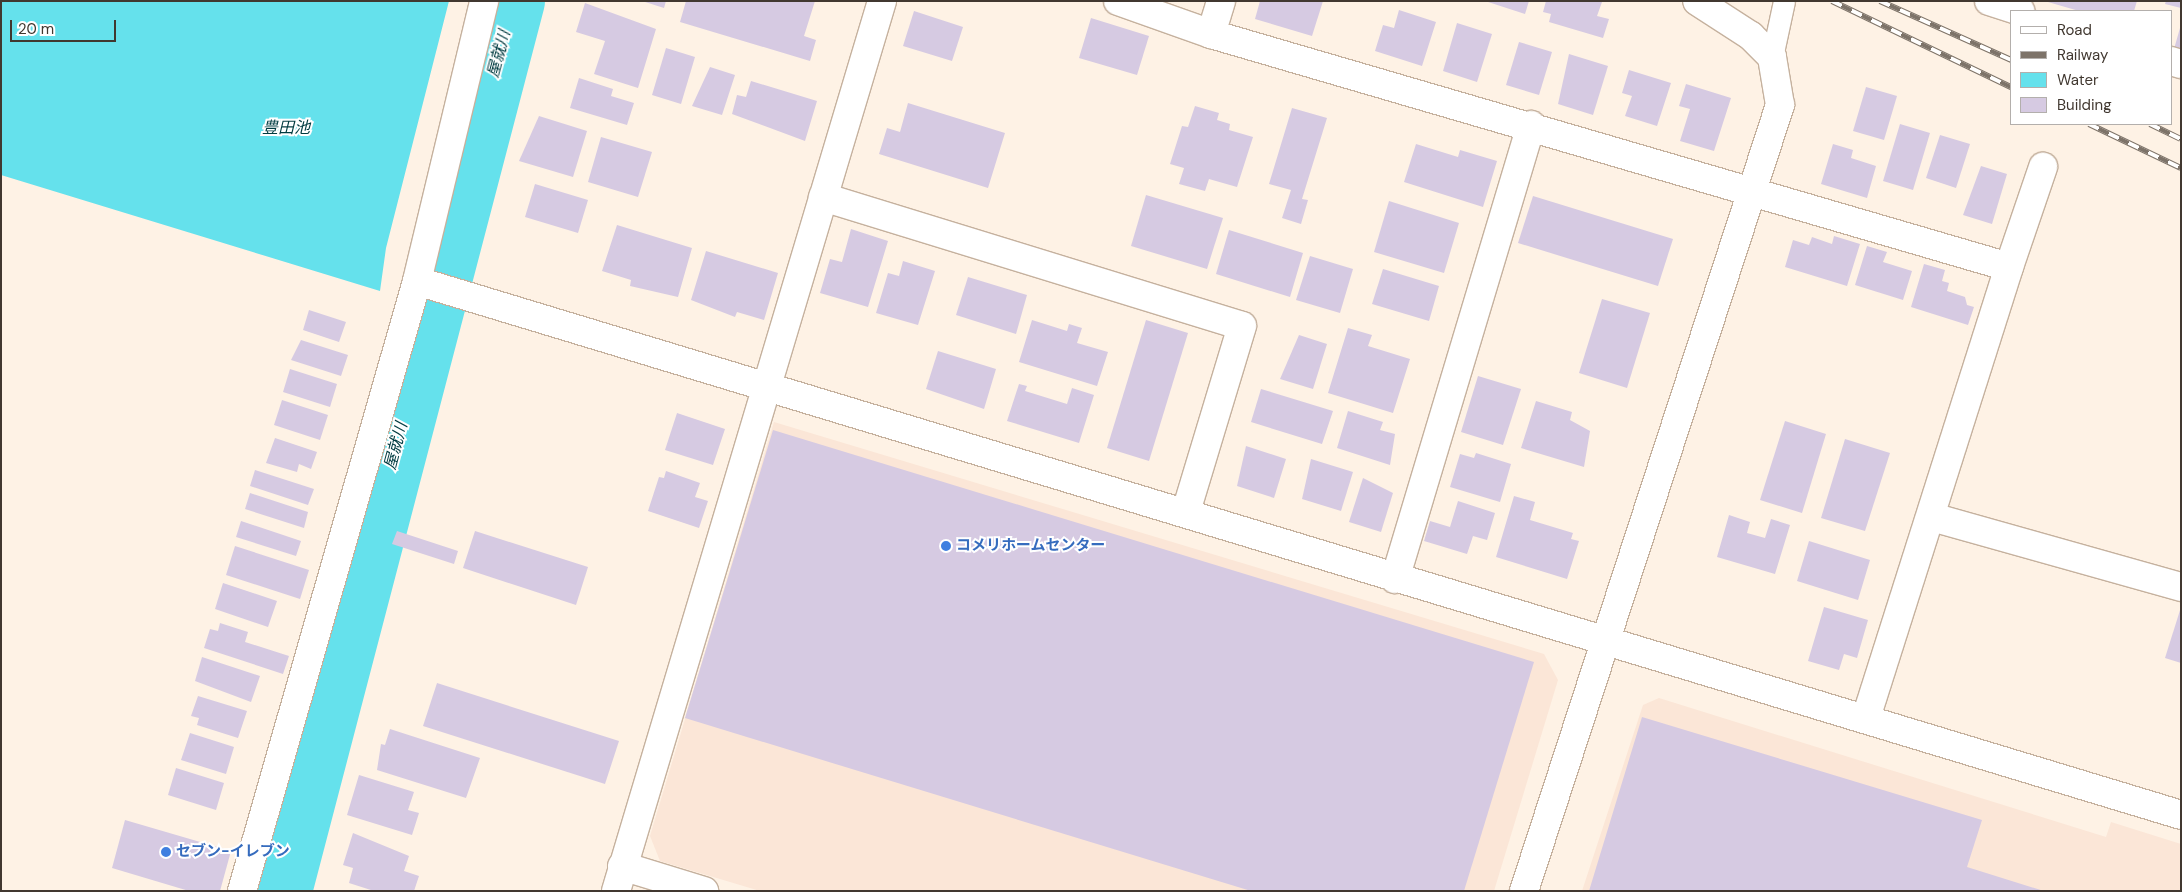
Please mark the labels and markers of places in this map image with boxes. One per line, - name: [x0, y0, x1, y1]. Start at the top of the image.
- place label: コメリホームセンター: [956, 537, 1106, 555]
- marker: コメリホームセンター: [940, 540, 952, 552]
- place label: セブン-イレブン: [176, 843, 290, 861]
- marker: セブン-イレブン: [160, 846, 172, 858]

